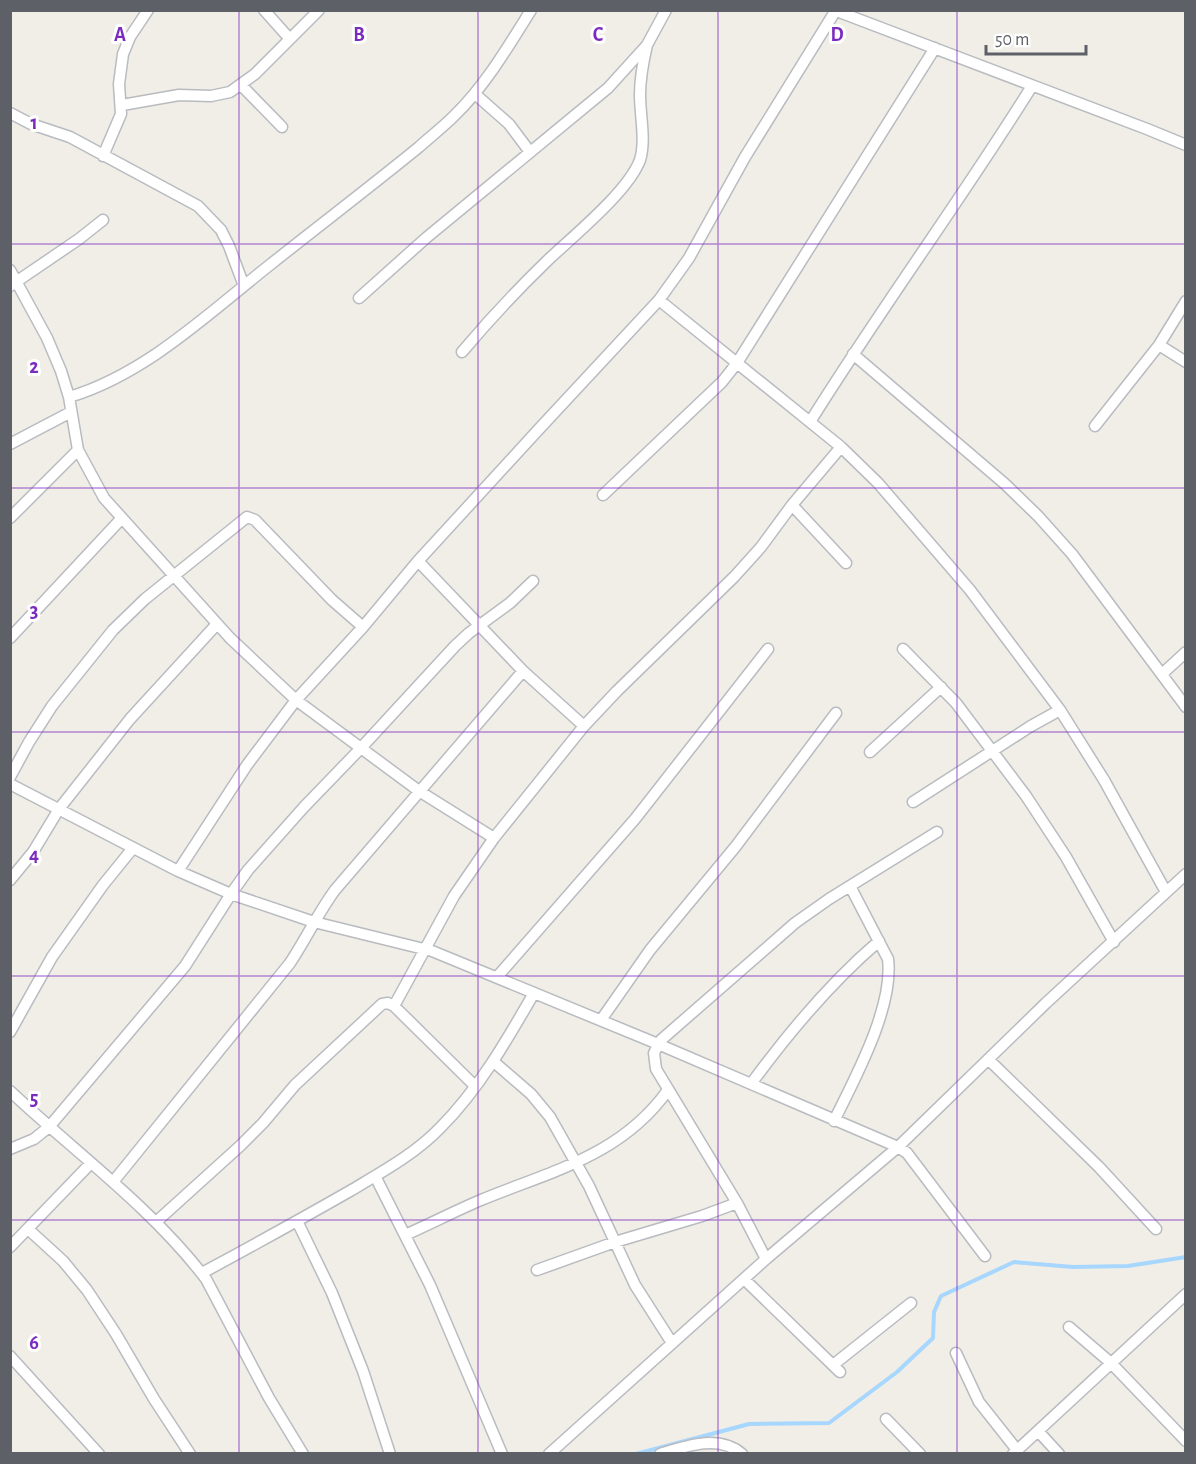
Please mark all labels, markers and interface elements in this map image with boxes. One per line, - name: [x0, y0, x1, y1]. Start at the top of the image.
- scale bar: [986, 18, 1086, 56]
- text: A: [114, 25, 126, 45]
- text: B: [353, 25, 365, 45]
- text: C: [593, 25, 604, 45]
- text: D: [830, 25, 844, 45]
- text: 50 m: [995, 31, 1029, 49]
- text: 1: [30, 113, 38, 133]
- text: 2: [29, 357, 39, 377]
- text: 3: [30, 601, 38, 621]
- text: 4: [29, 845, 39, 865]
- text: 5: [30, 1089, 38, 1109]
- text: 6: [29, 1333, 39, 1353]

